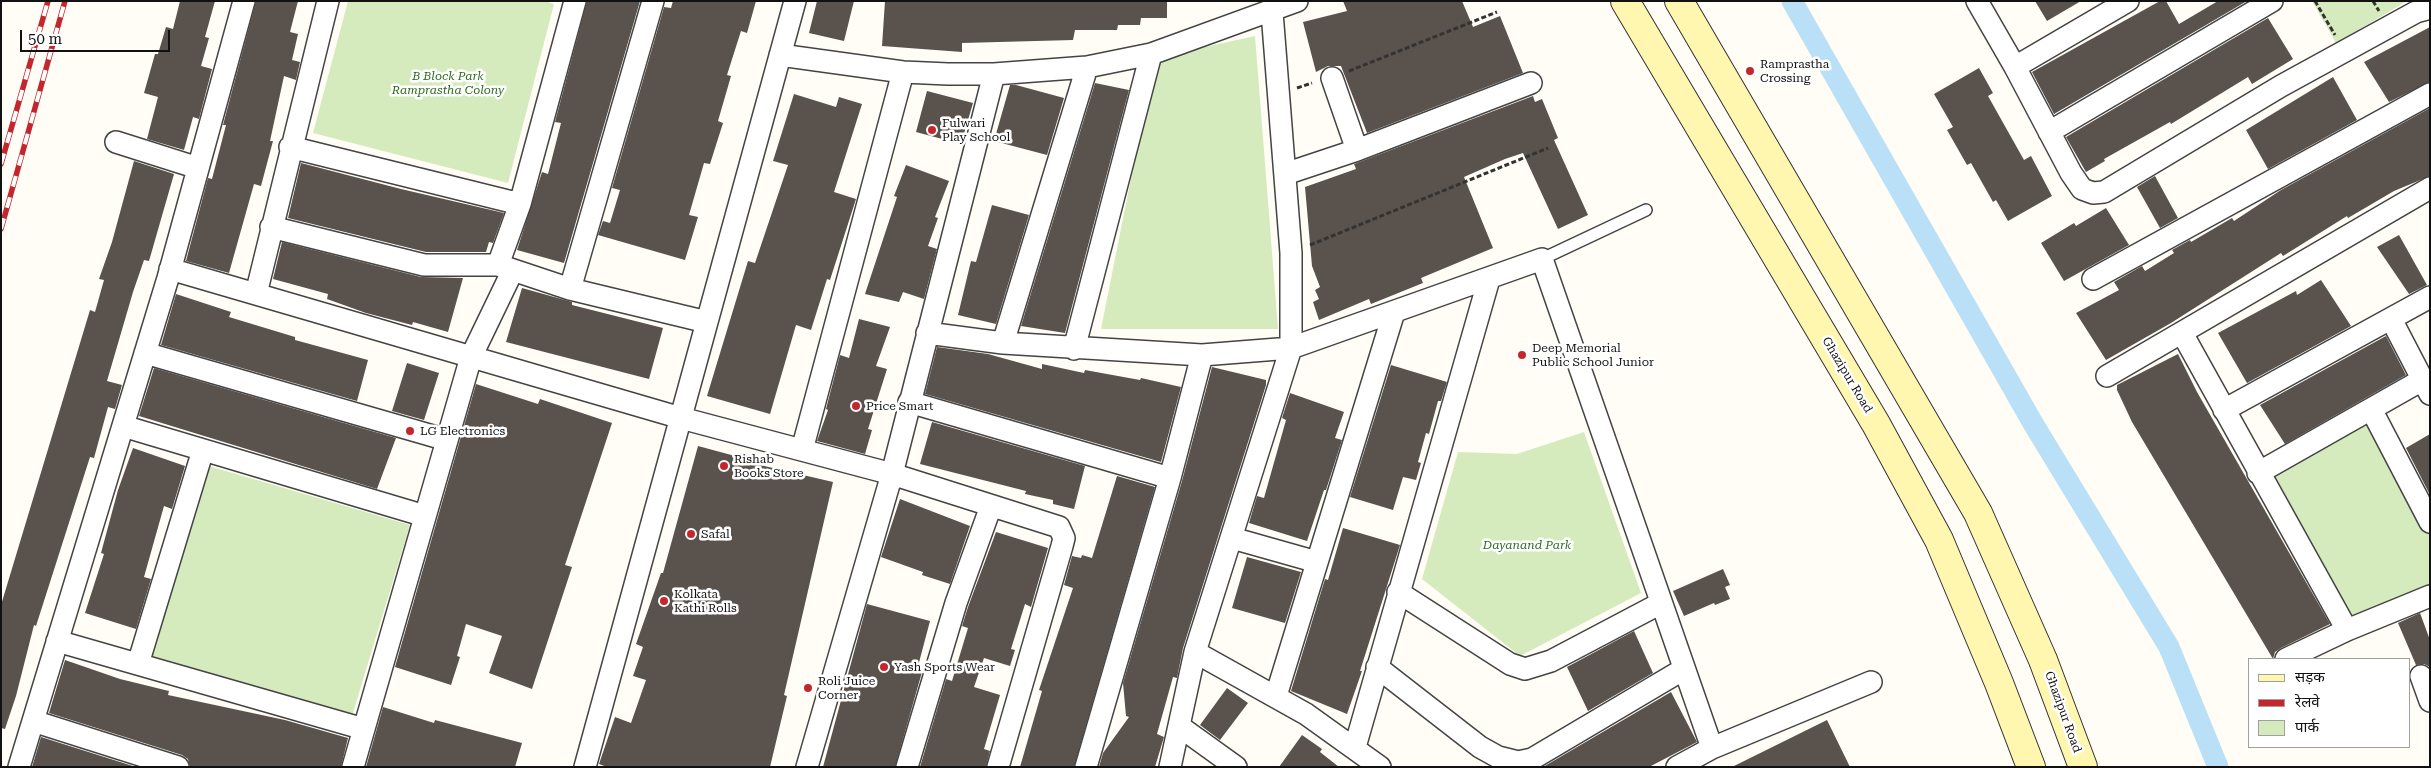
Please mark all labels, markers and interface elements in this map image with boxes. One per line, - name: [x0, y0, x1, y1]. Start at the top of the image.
- scale bar: [22, 20, 172, 52]
- text: 50 m: [28, 30, 62, 48]
- place label: Ramprastha Crossing: [1760, 57, 1829, 85]
- marker: Ramprastha Crossing: [1744, 65, 1756, 77]
- park label: B Block Park Ramprastha Colony: [392, 69, 504, 97]
- place label: Fulwari Play School: [942, 116, 1010, 144]
- marker: Fulwari Play School: [926, 124, 938, 136]
- street label: Ghazipur Road: [1819, 335, 1875, 415]
- place label: Deep Memorial Public School Junior: [1532, 341, 1654, 369]
- marker: Deep Memorial Public School Junior: [1516, 349, 1528, 361]
- place label: Price Smart: [866, 399, 933, 413]
- marker: Price Smart: [850, 400, 862, 412]
- place label: LG Electronics: [420, 424, 505, 438]
- marker: LG Electronics: [404, 425, 416, 437]
- place label: Rishab Books Store: [734, 452, 804, 480]
- marker: Rishab Books Store: [718, 460, 730, 472]
- place label: Safal: [701, 527, 730, 541]
- marker: Safal: [685, 528, 697, 540]
- park label: Dayanand Park: [1483, 538, 1571, 552]
- place label: Kolkata Kathi Rolls: [674, 587, 737, 615]
- marker: Kolkata Kathi Rolls: [658, 595, 670, 607]
- legend: [2248, 658, 2411, 748]
- place label: Yash Sports Wear: [894, 660, 995, 674]
- marker: Yash Sports Wear: [878, 661, 890, 673]
- text: सड़क: [2295, 668, 2325, 686]
- street label: Ghazipur Road: [2042, 669, 2084, 755]
- place label: Roli Juice Corner: [818, 674, 875, 702]
- marker: Roli Juice Corner: [802, 682, 814, 694]
- text: रेलवे: [2295, 693, 2320, 711]
- text: पार्क: [2295, 718, 2319, 736]

